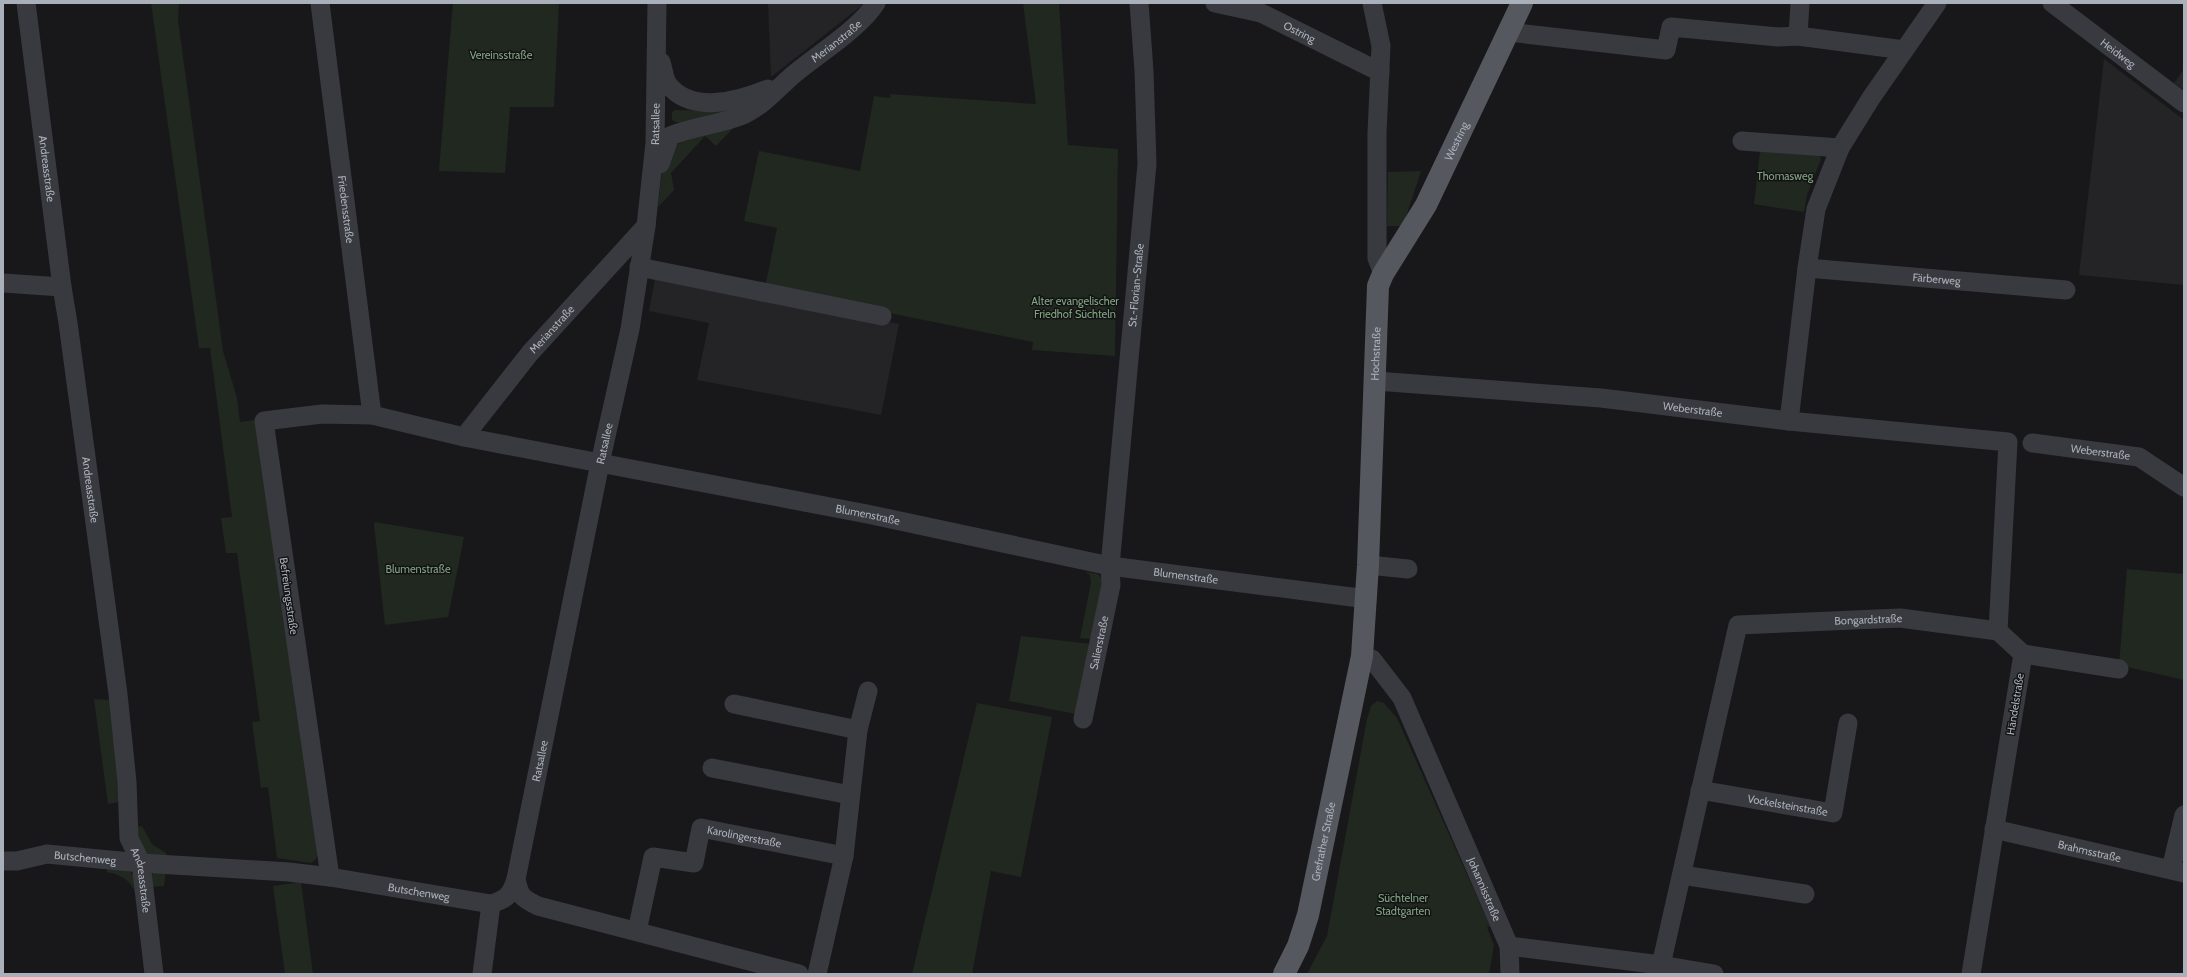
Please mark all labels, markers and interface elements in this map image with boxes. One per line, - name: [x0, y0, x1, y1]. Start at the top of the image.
- street label: Merianstraße: [808, 17, 865, 65]
- street label: Ostring: [1281, 18, 1318, 46]
- street label: Heidweg: [2098, 35, 2139, 71]
- park label: Vereinsstraße: [470, 48, 533, 62]
- street label: Ratsallee: [648, 103, 663, 145]
- street label: Westring: [1441, 119, 1472, 163]
- street label: Andreasstraße: [36, 135, 58, 203]
- park label: Thomasweg: [1757, 169, 1814, 183]
- street label: Friedensstraße: [335, 175, 357, 244]
- street label: St.-Florian-Straße: [1125, 242, 1147, 327]
- street label: Färberweg: [1912, 270, 1962, 288]
- park label: Alter evangelischer Friedhof Süchteln: [1031, 294, 1119, 321]
- street label: Merianstraße: [526, 302, 578, 356]
- street label: Hochstraße: [1368, 326, 1384, 381]
- street label: Weberstraße: [1662, 399, 1724, 420]
- street label: Ratsallee: [593, 421, 616, 465]
- street label: Weberstraße: [2070, 441, 2131, 463]
- street label: Andreasstraße: [79, 456, 102, 524]
- street label: Blumenstraße: [835, 501, 902, 528]
- street label: Befreiungsstraße: [277, 556, 301, 636]
- park label: Blumenstraße: [385, 562, 451, 576]
- street label: Blumenstraße: [1153, 565, 1219, 587]
- street label: Bongardstraße: [1834, 611, 1903, 628]
- street label: Salierstraße: [1087, 614, 1111, 671]
- street label: Händelstraße: [2003, 672, 2027, 736]
- street label: Ratsallee: [529, 739, 551, 783]
- street label: Vockelsteinstraße: [1746, 791, 1829, 819]
- street label: Grefrather Straße: [1308, 800, 1338, 882]
- street label: Karolingerstraße: [706, 822, 783, 851]
- street label: Brahmsstraße: [2057, 837, 2123, 865]
- street label: Andreasstraße: [127, 845, 154, 914]
- street label: Butschenweg: [53, 848, 117, 868]
- street label: Johannisstraße: [1464, 854, 1505, 924]
- street label: Butschenweg: [387, 880, 451, 904]
- park label: Süchtelner Stadtgarten: [1376, 891, 1430, 918]

